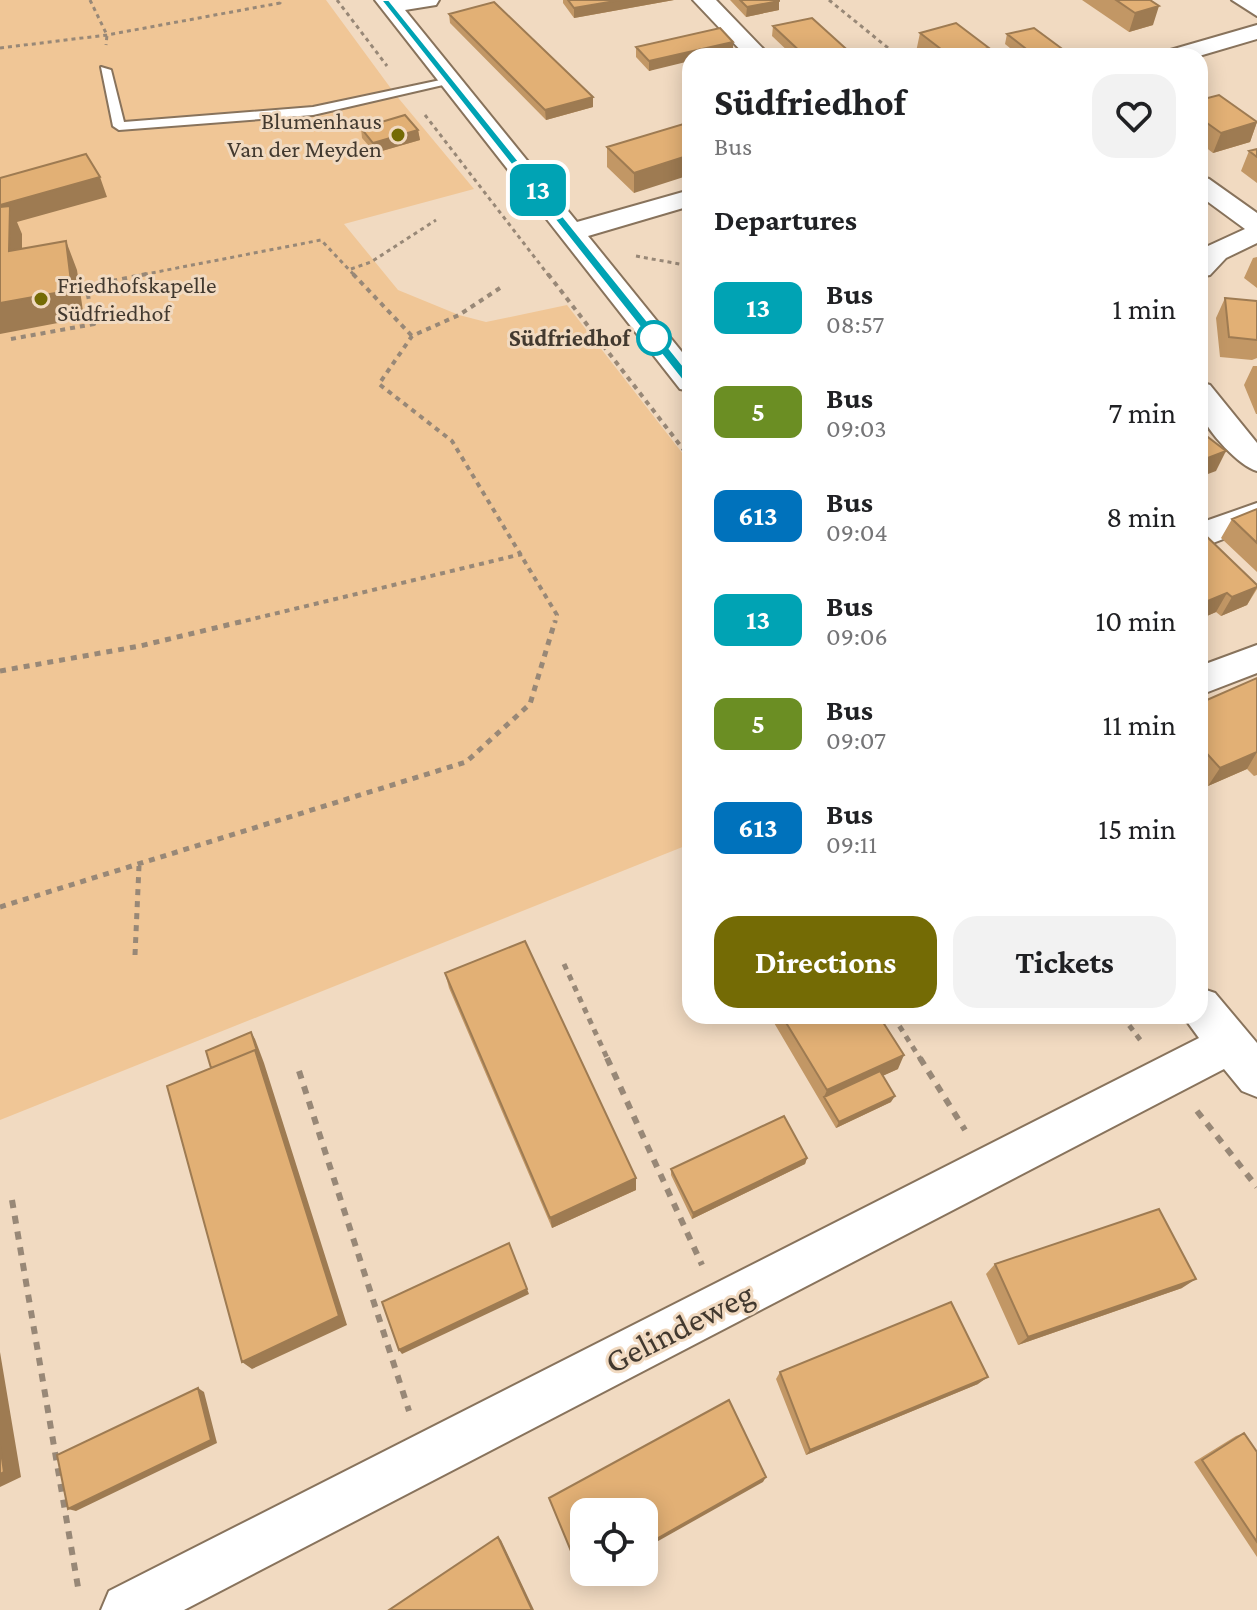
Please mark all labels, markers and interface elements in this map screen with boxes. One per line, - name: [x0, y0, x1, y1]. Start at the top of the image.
- button: heart: [1092, 74, 1176, 158]
- text: Südfriedhof: [714, 81, 906, 123]
- place label: Blumenhaus Van der Meyden: [227, 107, 382, 162]
- marker: Blumenhaus Van der Meyden: [389, 126, 407, 144]
- text: Bus: [714, 132, 752, 161]
- line badge: 13: [502, 164, 574, 216]
- text: 13: [526, 174, 550, 205]
- text: Departures: [714, 203, 857, 236]
- place label: Friedhofskapelle Südfriedhof: [57, 271, 217, 326]
- text: Bus: [826, 277, 873, 310]
- marker: Friedhofskapelle Südfriedhof: [32, 290, 50, 308]
- text: 13: [746, 292, 770, 323]
- text: 1 min: [1112, 292, 1176, 325]
- text: 08:57: [826, 310, 884, 339]
- marker: Südfriedhof: [637, 321, 671, 355]
- place label: Südfriedhof: [509, 324, 632, 351]
- text: Bus: [826, 381, 873, 414]
- text: 5: [751, 396, 765, 427]
- text: 7 min: [1108, 396, 1176, 429]
- text: 09:03: [826, 414, 887, 443]
- text: Bus: [826, 485, 873, 518]
- text: 613: [738, 500, 778, 531]
- text: 8 min: [1106, 500, 1176, 533]
- text: 09:04: [826, 518, 888, 547]
- text: Bus: [826, 589, 873, 622]
- text: 13: [746, 604, 770, 635]
- text: 10 min: [1095, 604, 1176, 637]
- text: 09:06: [826, 622, 888, 651]
- text: Bus: [826, 693, 873, 726]
- text: 5: [751, 708, 765, 739]
- text: 11 min: [1102, 708, 1176, 741]
- text: 09:07: [826, 726, 886, 755]
- text: Bus: [826, 797, 873, 830]
- text: 613: [738, 812, 778, 843]
- text: 15 min: [1098, 812, 1176, 845]
- text: 09:11: [826, 830, 877, 859]
- button: Directions: [714, 916, 937, 1008]
- button: Tickets: [953, 916, 1176, 1008]
- street label: Gelindeweg: [599, 1274, 760, 1381]
- map controls: [570, 1498, 658, 1586]
- button: locate: [570, 1498, 658, 1586]

